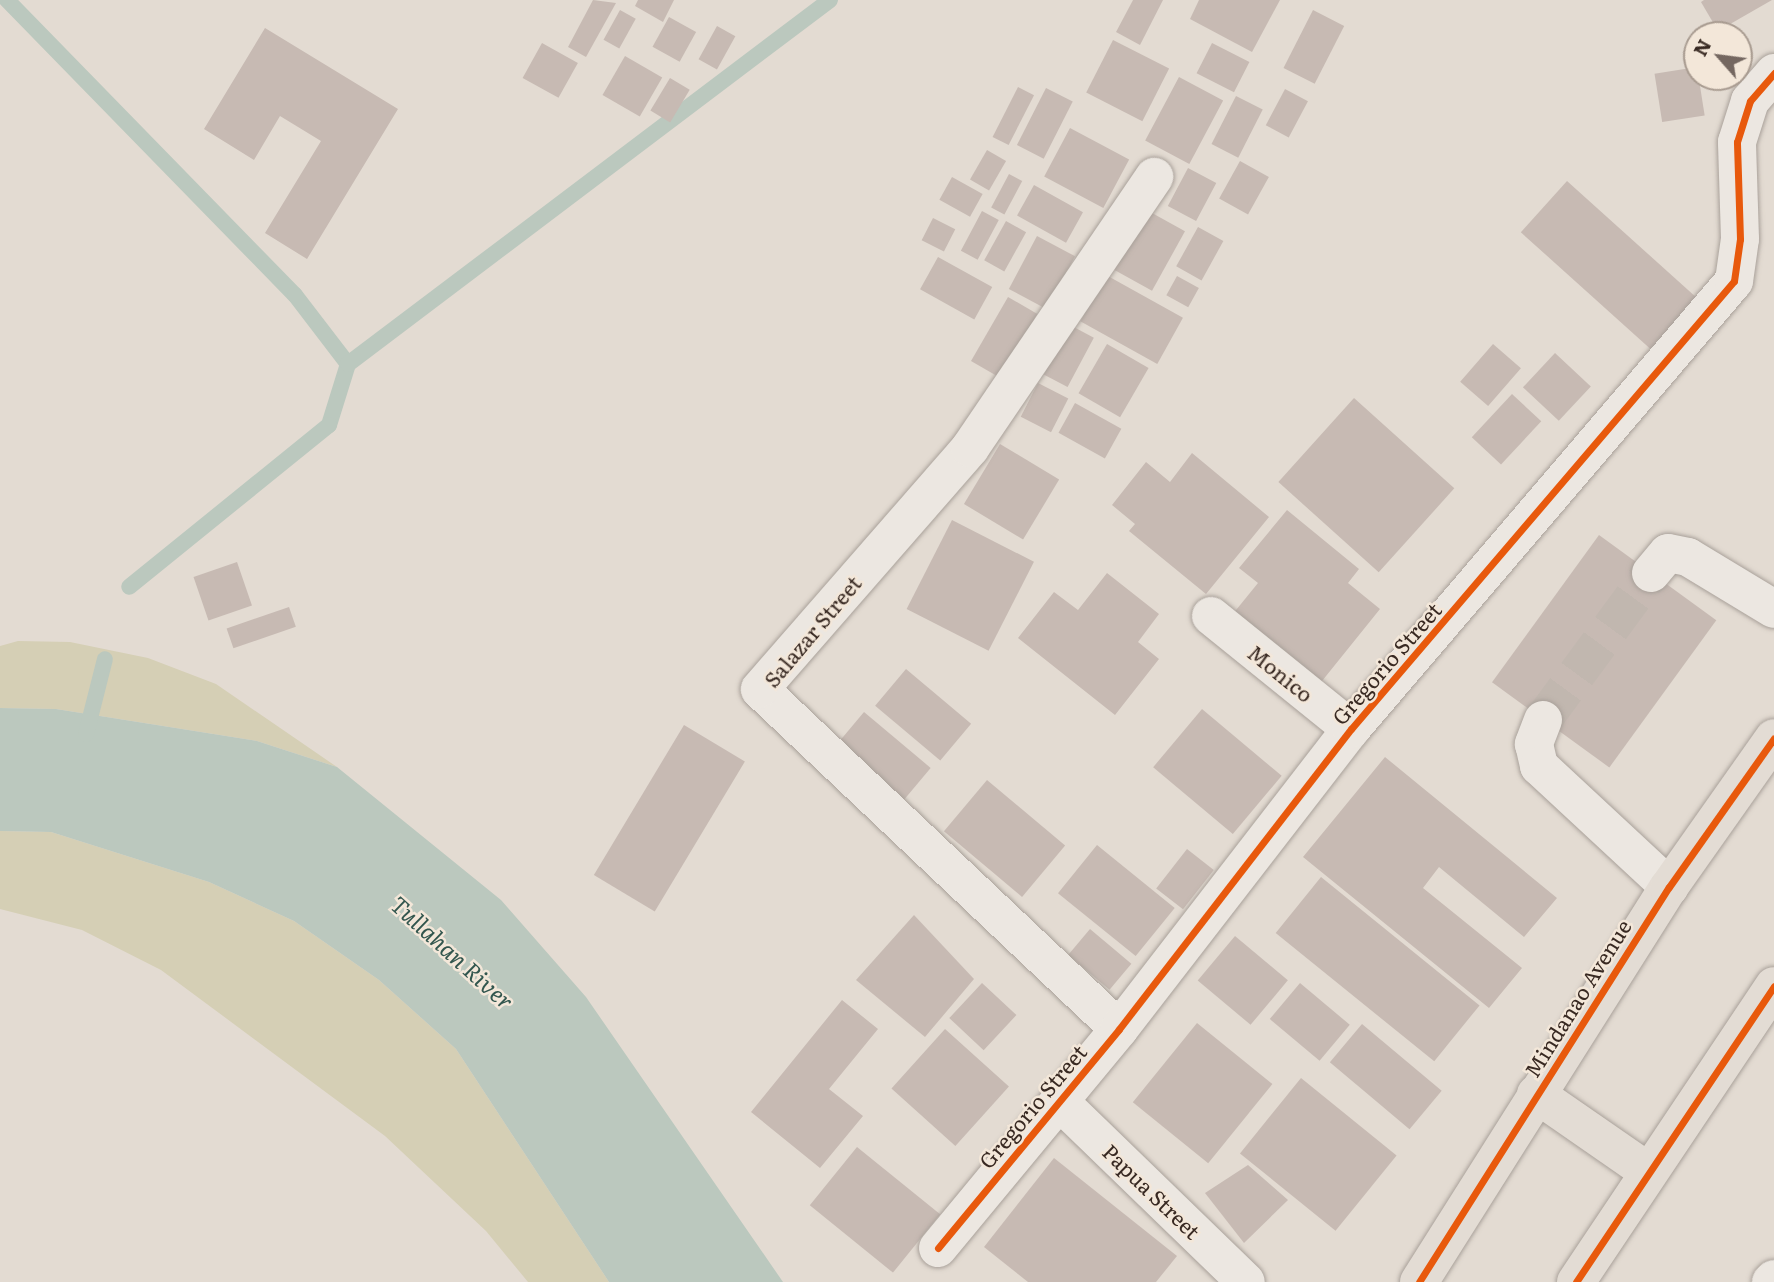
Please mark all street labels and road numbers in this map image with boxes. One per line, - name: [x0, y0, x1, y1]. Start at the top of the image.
- street label: Salazar Street: [758, 570, 866, 692]
- street label: Gregorio Street: [1326, 597, 1446, 729]
- street label: Monico: [1243, 639, 1319, 707]
- street label: Mindanao Avenue: [1518, 915, 1636, 1081]
- street label: Gregorio Street: [973, 1039, 1091, 1173]
- street label: Papua Street: [1098, 1138, 1206, 1244]

